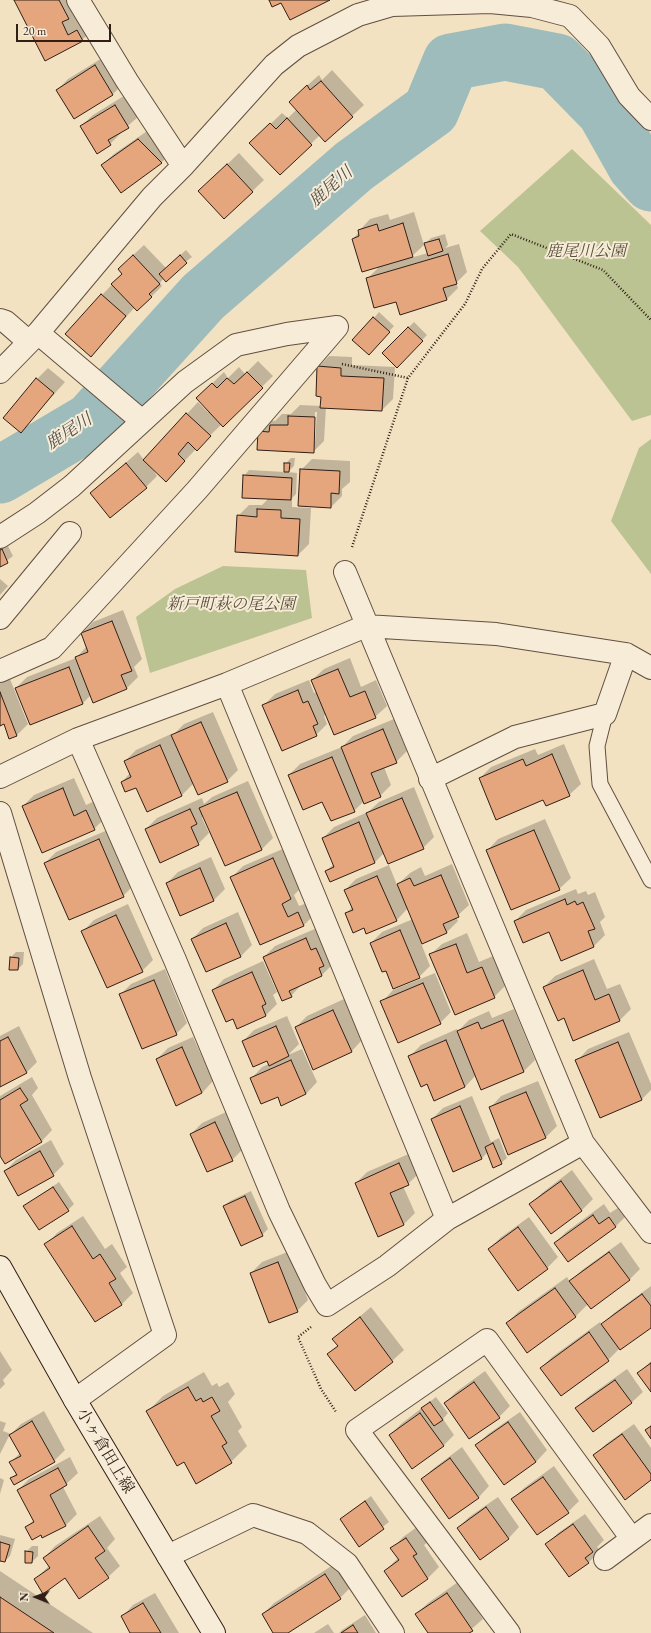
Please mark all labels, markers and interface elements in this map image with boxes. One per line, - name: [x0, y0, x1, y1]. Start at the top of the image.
- scale bar: [18, 16, 113, 42]
- text: 20 m: [23, 23, 46, 39]
- water label: 鹿尾川: [305, 163, 357, 211]
- park label: 鹿尾川公園: [546, 242, 626, 262]
- water label: 鹿尾川: [42, 410, 96, 454]
- park label: 新戸町萩の尾公園: [167, 595, 295, 615]
- street label: 小ヶ倉田上線: [72, 1405, 138, 1497]
- north arrow: [16, 1577, 56, 1617]
- text: N: [17, 1592, 31, 1601]

